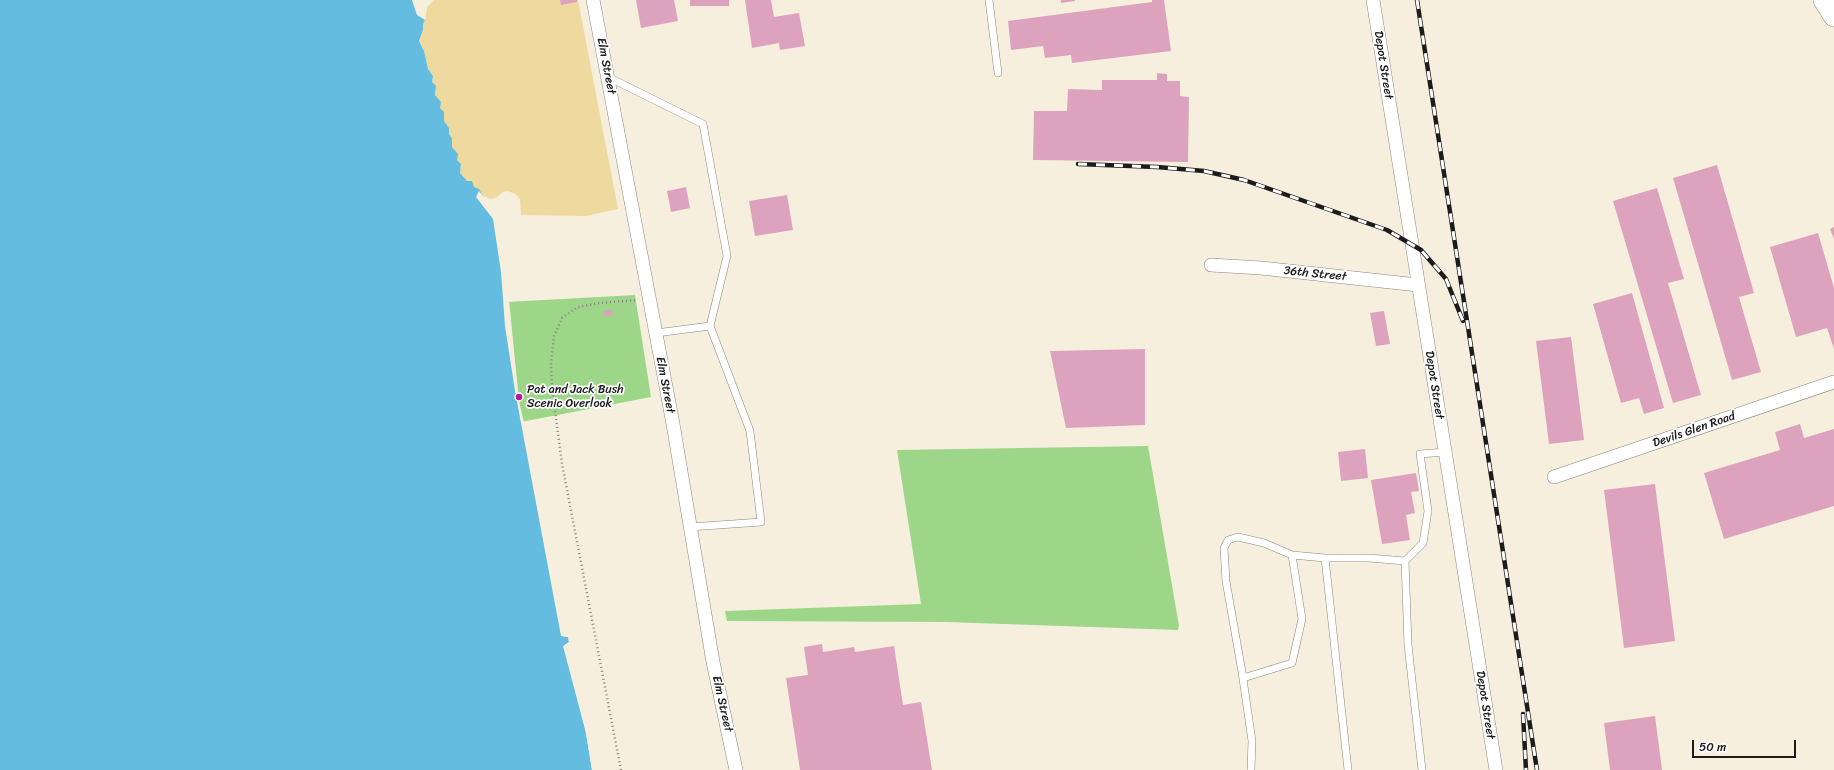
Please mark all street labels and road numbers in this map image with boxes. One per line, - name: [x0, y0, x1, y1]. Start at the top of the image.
- street label: Depot Street: [1370, 30, 1396, 100]
- street label: Elm Street: [593, 37, 619, 95]
- street label: 36th Street: [1283, 264, 1347, 284]
- street label: Depot Street: [1421, 350, 1447, 420]
- street label: Elm Street: [652, 356, 678, 414]
- street label: Devils Glen Road: [1651, 409, 1737, 451]
- street label: Depot Street: [1472, 670, 1498, 740]
- street label: Elm Street: [709, 674, 735, 734]

